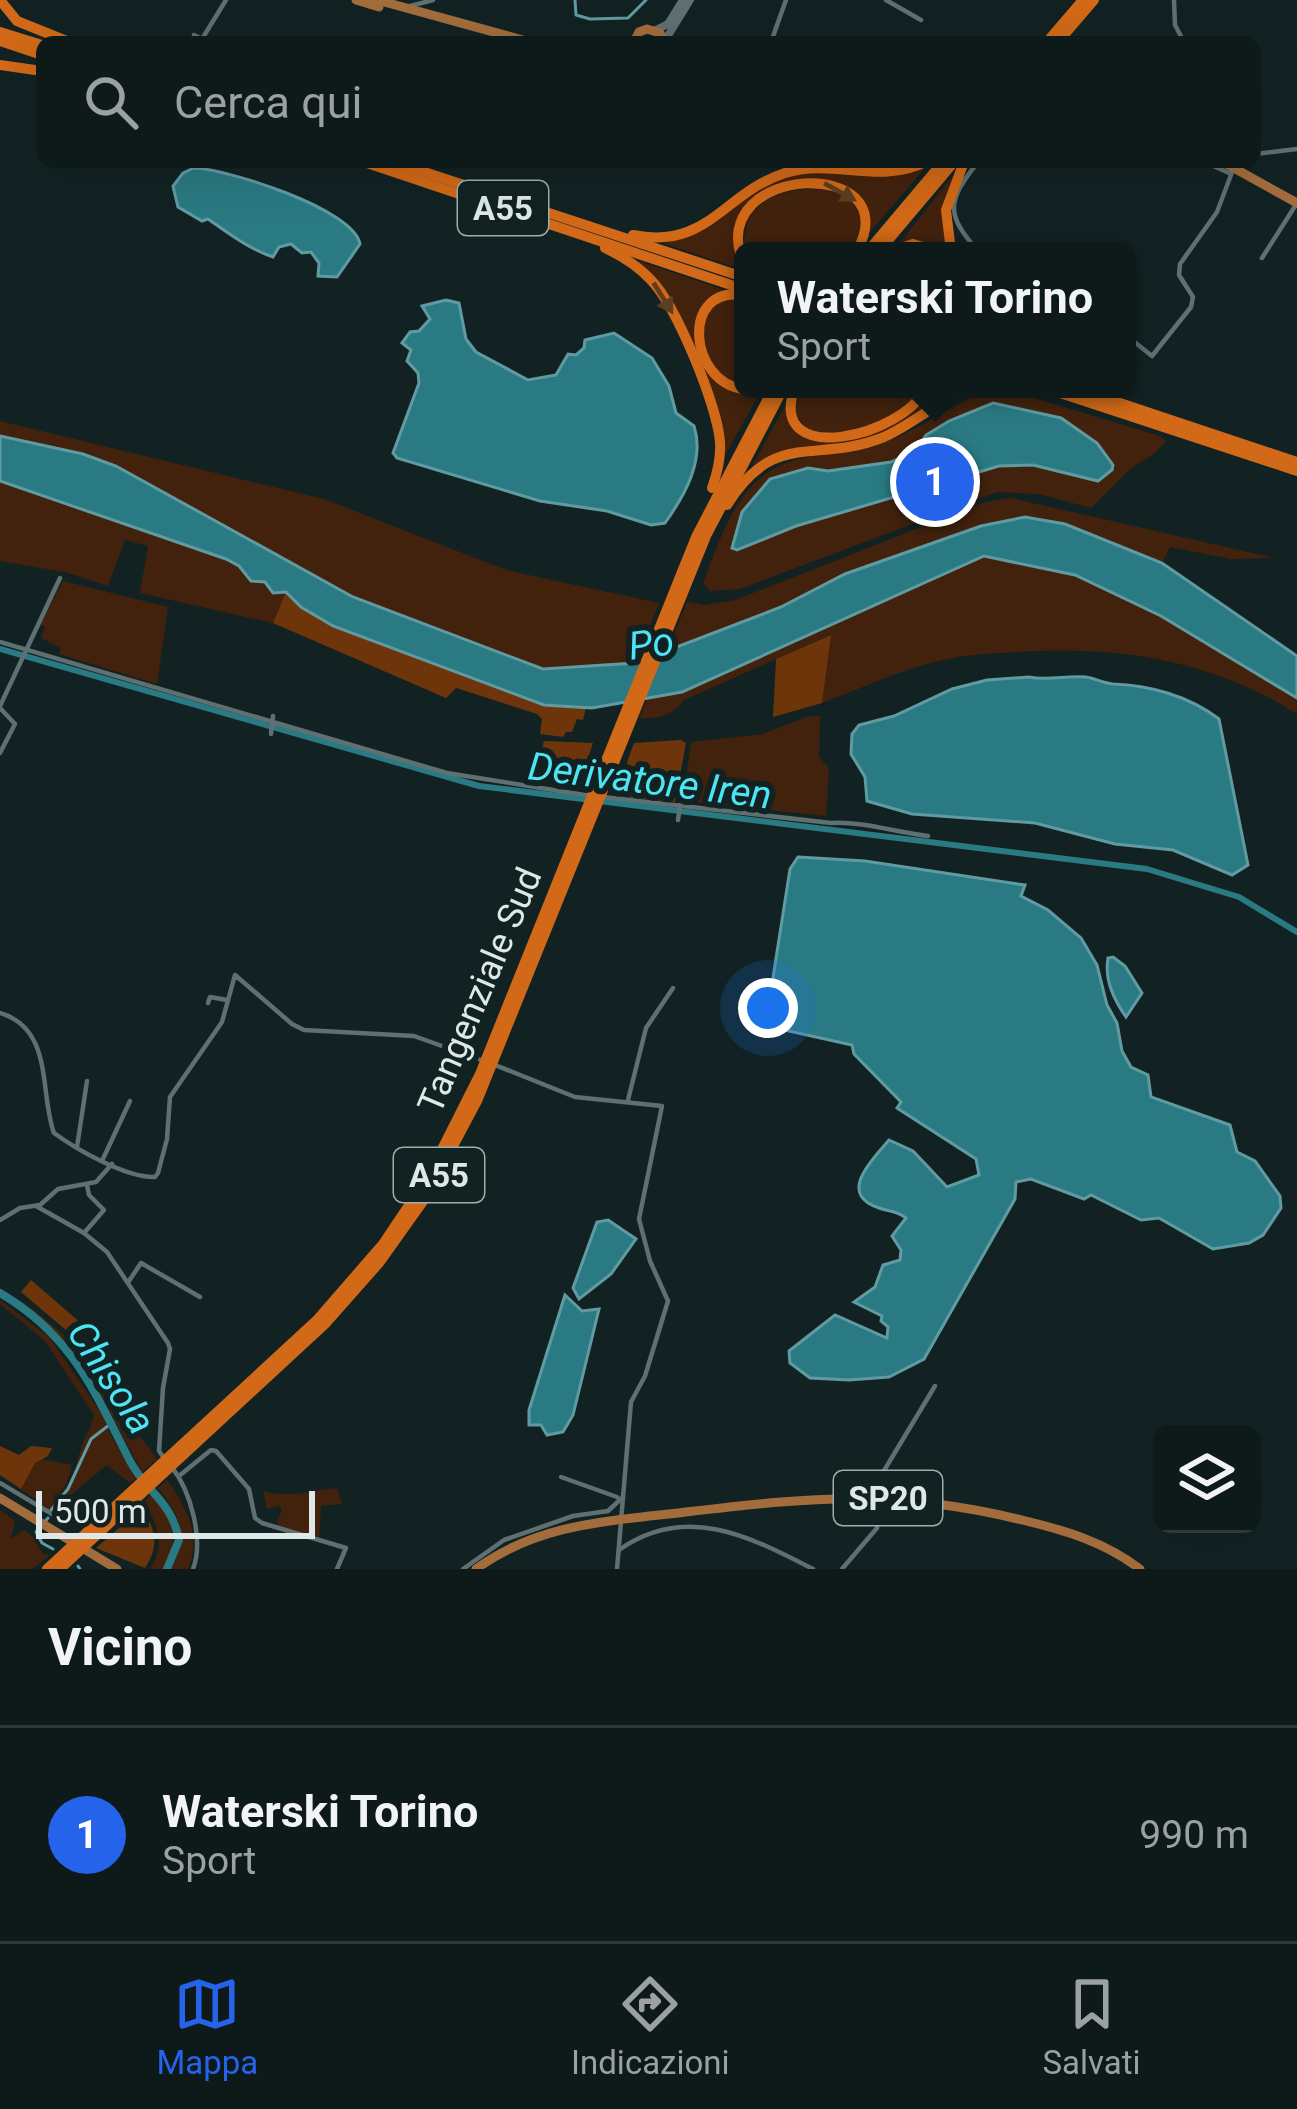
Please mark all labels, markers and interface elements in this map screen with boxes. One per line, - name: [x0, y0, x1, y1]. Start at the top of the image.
- search box: [36, 36, 1261, 168]
- icon: search: [78, 69, 144, 135]
- text: Cerca qui: [174, 76, 363, 129]
- road number: A55: [458, 181, 548, 235]
- one-way arrow: [823, 181, 857, 202]
- popup: [734, 242, 1136, 398]
- text: Waterski Torino: [777, 271, 1093, 324]
- one-way arrow: [651, 281, 673, 314]
- text: Sport: [777, 324, 871, 370]
- pin: 1: [896, 437, 974, 527]
- water label: Po: [626, 618, 677, 670]
- water label: Derivatore Iren: [526, 743, 774, 819]
- street label: Tangenziale Sud: [409, 861, 551, 1119]
- your location: [738, 978, 798, 1038]
- road number: A55: [394, 1148, 484, 1202]
- water label: Chisola: [58, 1312, 165, 1443]
- map controls: [1153, 1425, 1261, 1533]
- button: layers: [1153, 1425, 1261, 1533]
- road number: SP20: [834, 1471, 942, 1525]
- scale bar: [36, 1485, 315, 1538]
- text: 500 m: [54, 1492, 147, 1531]
- text: Vicino: [48, 1618, 192, 1677]
- text: Waterski Torino: [162, 1785, 478, 1838]
- text: 1: [76, 1812, 98, 1858]
- text: 990 m: [1139, 1812, 1249, 1858]
- text: Sport: [162, 1838, 256, 1884]
- tab: Mappa: [156, 1971, 258, 2082]
- tab: Indicazioni: [571, 1971, 730, 2082]
- tab: Salvati: [1042, 1971, 1141, 2082]

